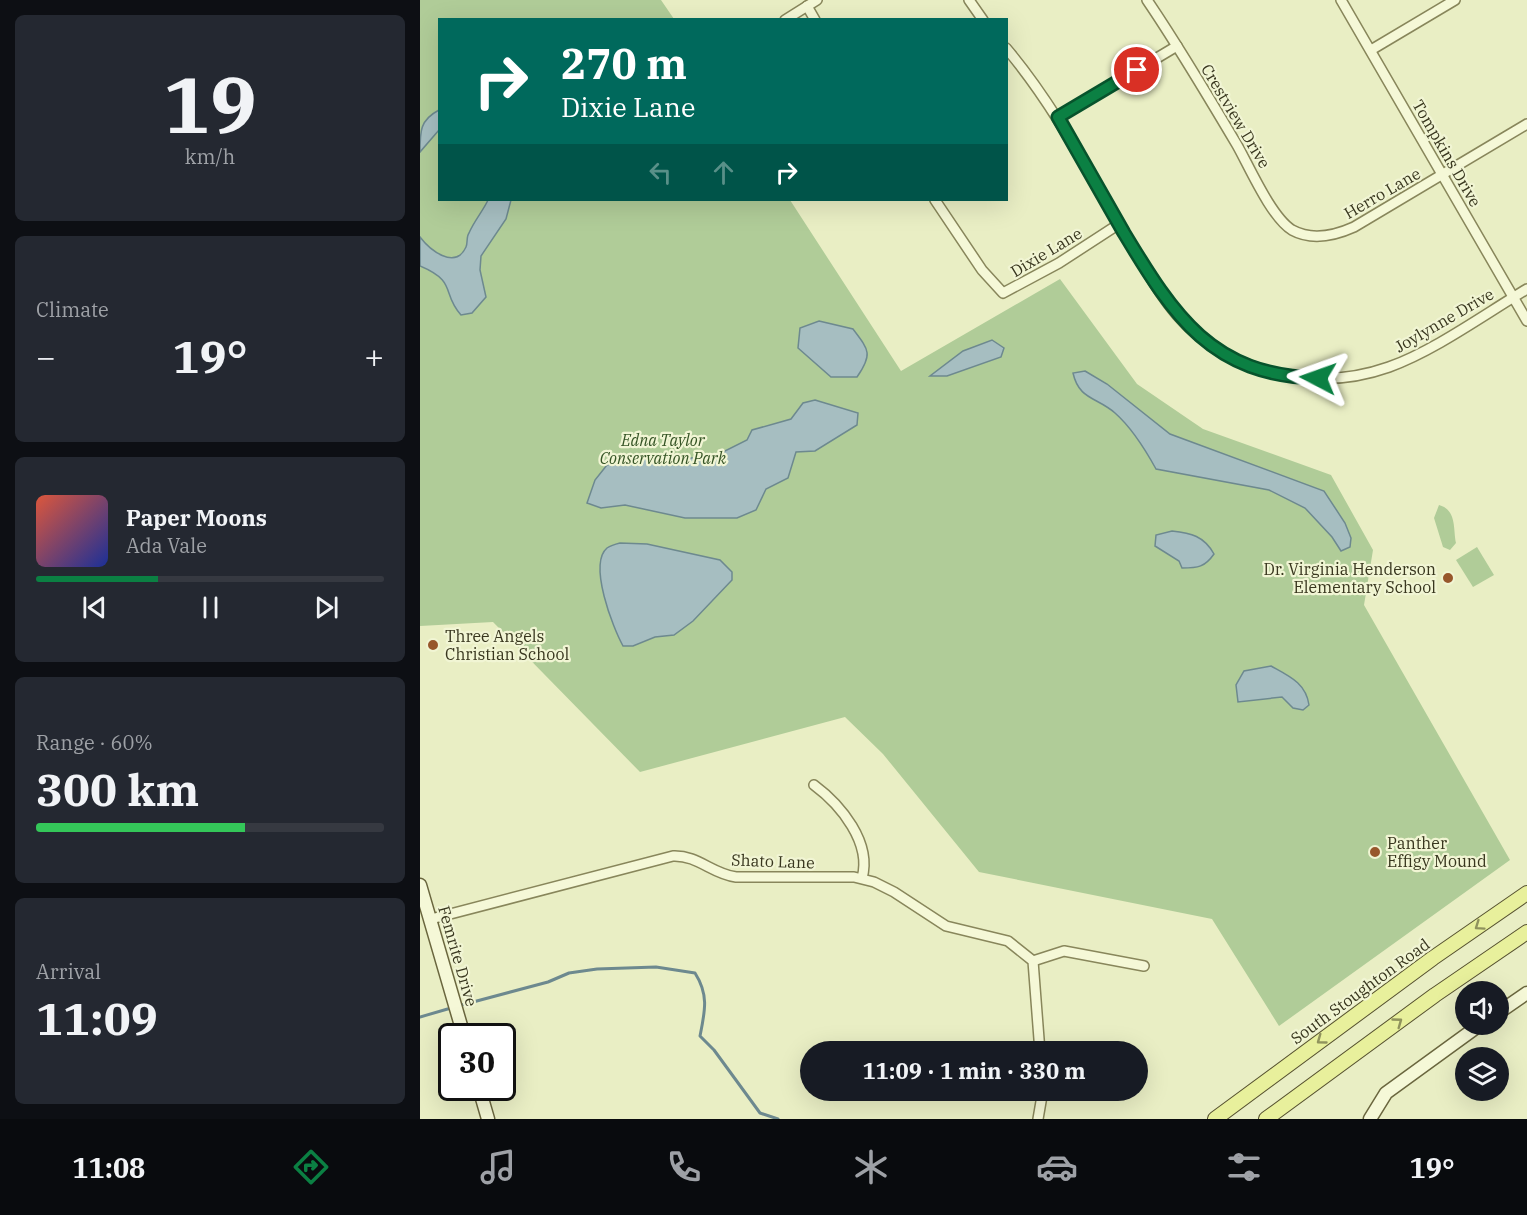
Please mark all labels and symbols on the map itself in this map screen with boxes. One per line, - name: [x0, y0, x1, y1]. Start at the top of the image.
- pin: [1111, 44, 1162, 95]
- street label: Crestview Drive: [1197, 60, 1275, 172]
- street label: Tompkins Drive: [1408, 96, 1486, 210]
- street label: Herro Lane: [1340, 163, 1424, 223]
- street label: Dixie Lane: [1007, 223, 1085, 281]
- street label: Joylynne Drive: [1391, 284, 1497, 356]
- position arrow: [1286, 346, 1350, 410]
- park label: Edna Taylor Conservation Park: [600, 430, 727, 468]
- place label: Dr. Virginia Henderson Elementary School: [1263, 559, 1436, 597]
- marker: Dr. Virginia Henderson Elementary School: [1441, 571, 1455, 585]
- place label: Three Angels Christian School: [445, 626, 569, 664]
- marker: Three Angels Christian School: [426, 638, 440, 652]
- place label: Panther Effigy Mound: [1387, 833, 1487, 871]
- marker: Panther Effigy Mound: [1368, 845, 1382, 859]
- street label: Shato Lane: [731, 850, 815, 872]
- street label: Femrite Drive: [434, 903, 482, 1009]
- one-way arrow: [1474, 919, 1485, 930]
- street label: South Stoughton Road: [1287, 934, 1434, 1048]
- one-way arrow: [1391, 1018, 1402, 1029]
- speed limit sign: 30: [438, 1023, 516, 1101]
- one-way arrow: [1316, 1033, 1327, 1044]

